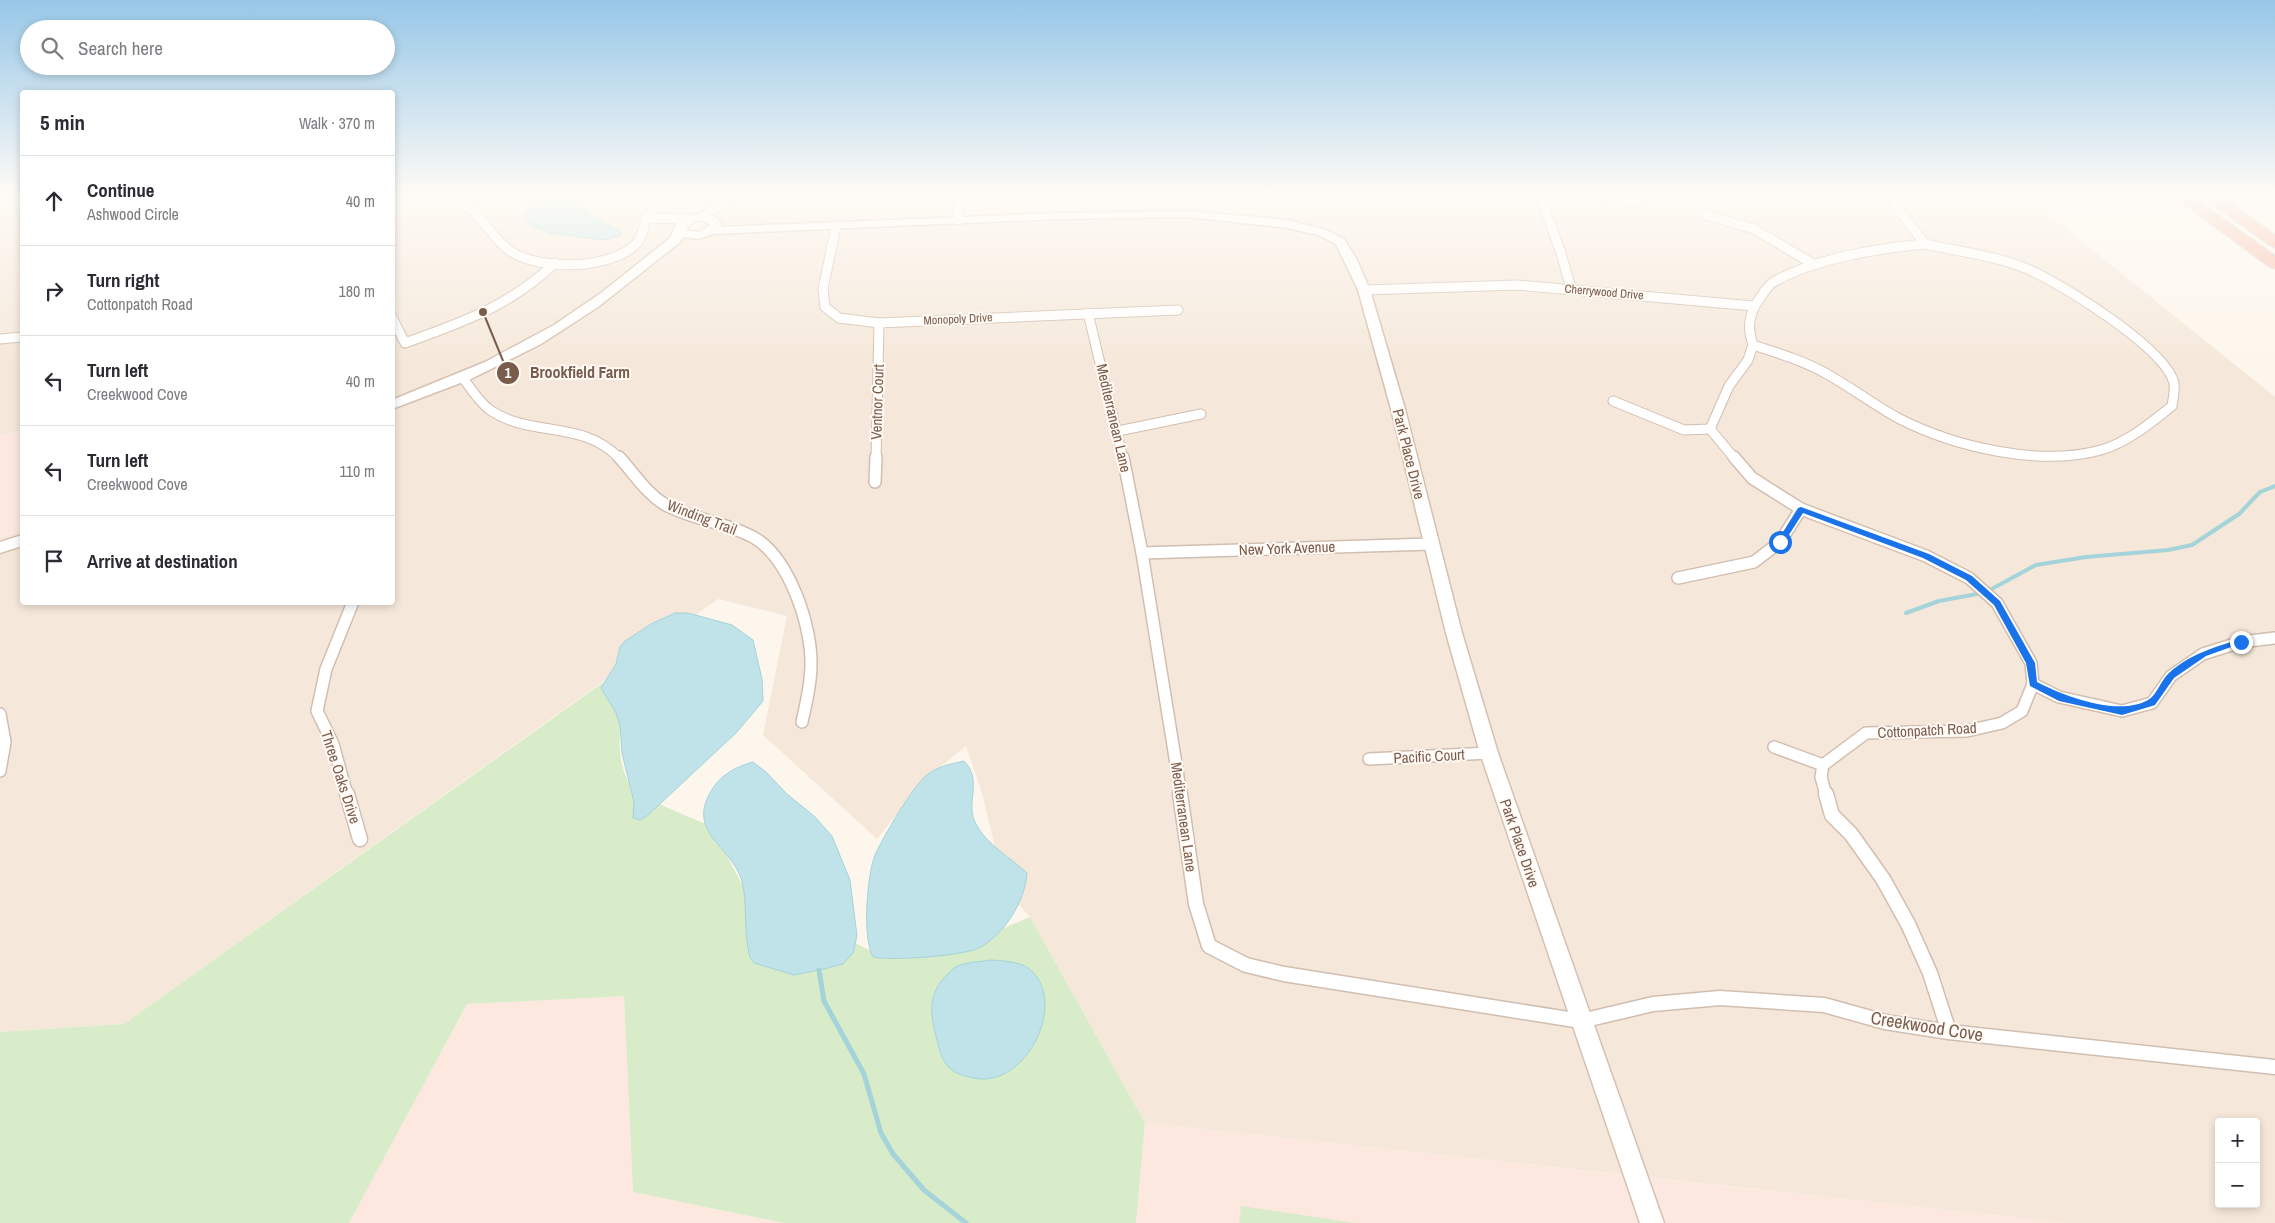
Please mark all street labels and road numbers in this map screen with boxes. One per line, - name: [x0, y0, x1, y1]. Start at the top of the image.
- street label: Cherrywood Drive: [1564, 281, 1644, 303]
- street label: Monopoly Drive: [923, 309, 993, 329]
- street label: Mediterranean Lane: [1091, 362, 1137, 474]
- street label: Ventnor Court: [865, 363, 889, 440]
- street label: Park Place Drive: [1388, 407, 1430, 501]
- street label: Winding Trail: [664, 494, 740, 540]
- street label: New York Avenue: [1238, 536, 1336, 560]
- street label: Cottonpatch Road: [1877, 717, 1977, 743]
- street label: Three Oaks Drive: [316, 728, 366, 827]
- street label: Pacific Court: [1393, 744, 1466, 768]
- street label: Mediterranean Lane: [1166, 761, 1202, 873]
- street label: Park Place Drive: [1495, 796, 1545, 890]
- street label: Creekwood Cove: [1869, 1005, 1985, 1047]

